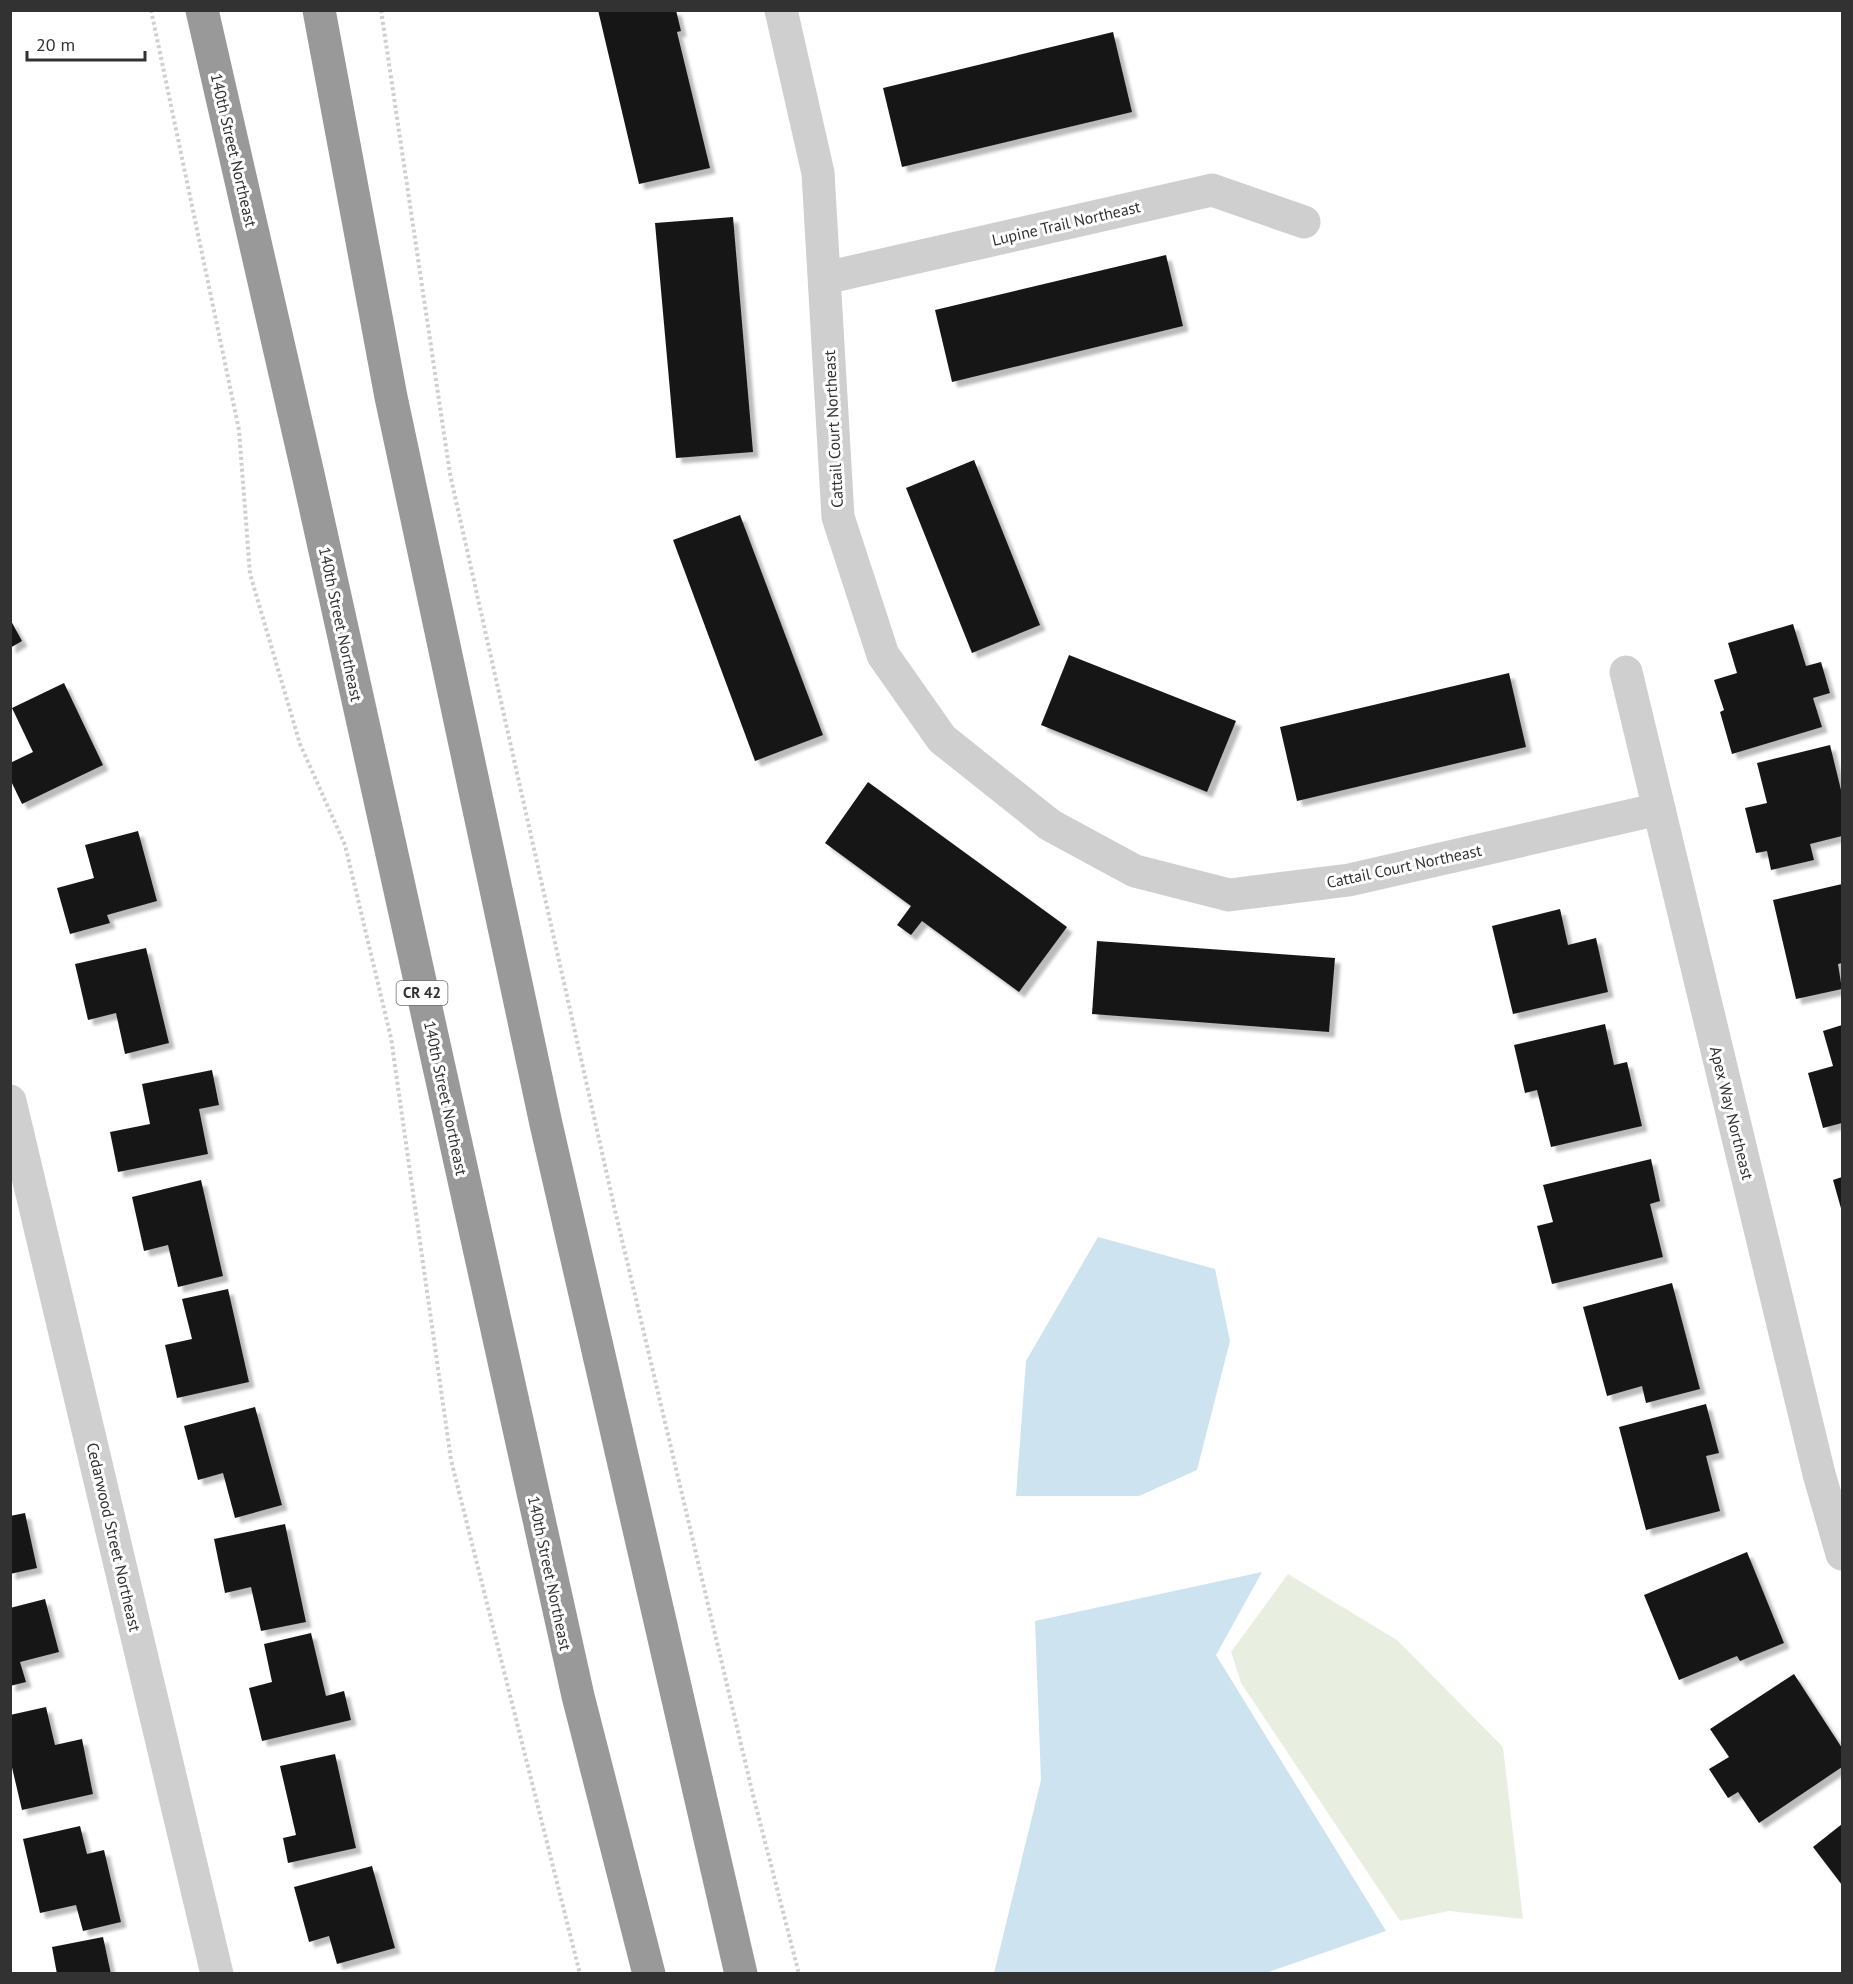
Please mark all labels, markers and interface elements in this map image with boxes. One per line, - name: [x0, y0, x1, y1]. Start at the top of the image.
- scale bar: [27, 24, 146, 62]
- text: 20 m: [36, 33, 75, 56]
- street label: 140th Street Northeast: [207, 71, 262, 229]
- street label: Lupine Trail Northeast: [990, 196, 1143, 250]
- street label: Cattail Court Northeast: [819, 349, 847, 508]
- street label: 140th Street Northeast: [315, 545, 367, 704]
- street label: Cattail Court Northeast: [1325, 840, 1484, 892]
- road number: CR 42: [396, 981, 448, 1005]
- street label: 140th Street Northeast: [420, 1019, 472, 1178]
- street label: Apex Way Northeast: [1706, 1044, 1758, 1182]
- street label: Cedarwood Street Northeast: [83, 1441, 146, 1634]
- street label: 140th Street Northeast: [524, 1494, 576, 1653]

